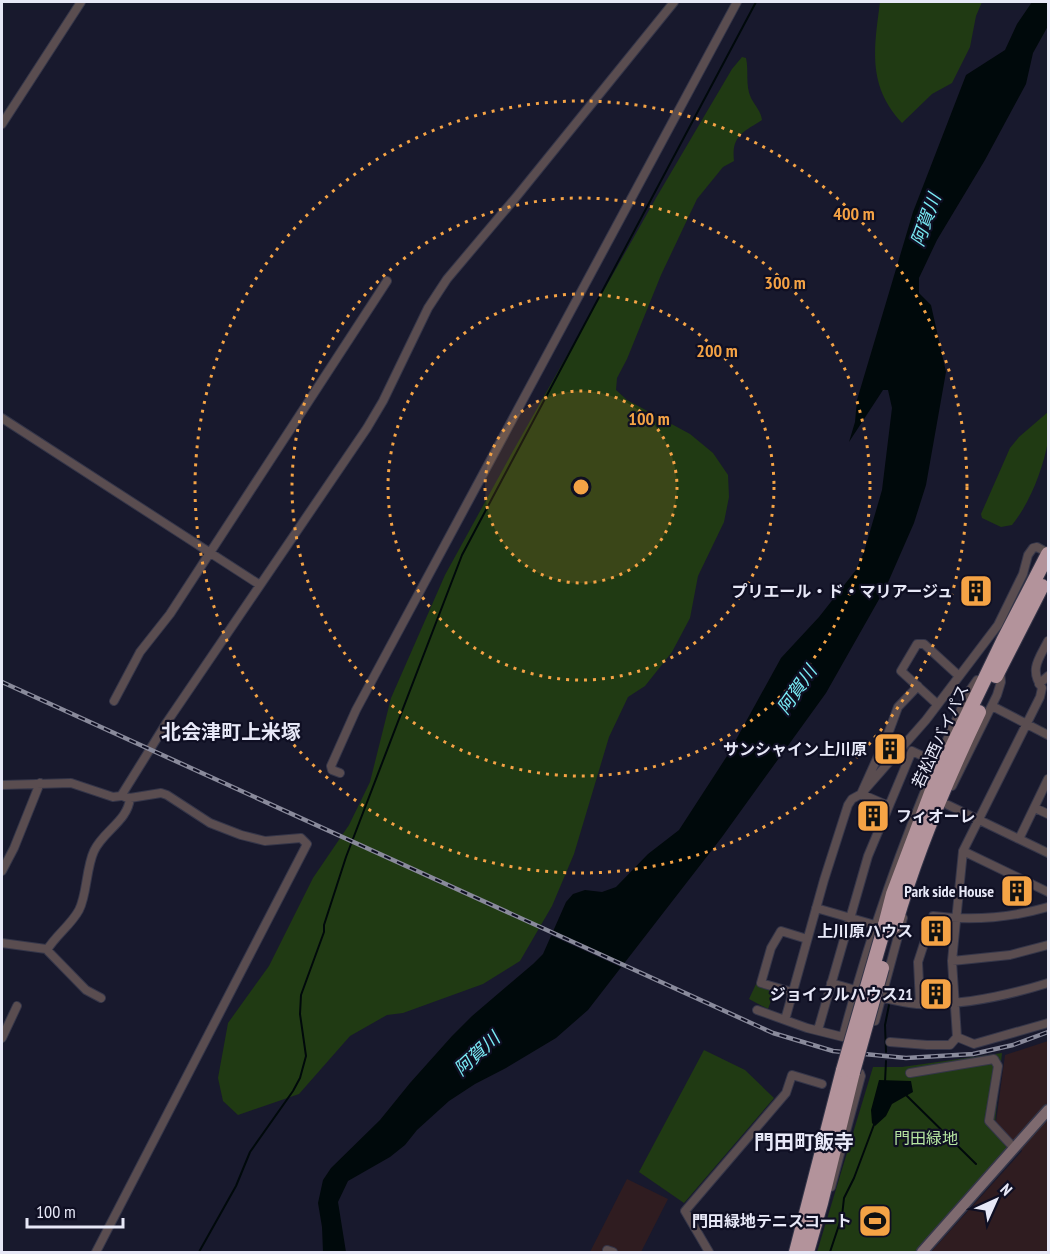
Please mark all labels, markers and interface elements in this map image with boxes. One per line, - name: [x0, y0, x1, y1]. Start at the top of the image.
- water label: 阿賀川: [905, 189, 946, 249]
- text: 400 m: [833, 202, 875, 225]
- text: 300 m: [764, 271, 806, 294]
- text: 200 m: [696, 339, 738, 362]
- text: 100 m: [628, 407, 670, 430]
- centre of rings: [571, 477, 591, 497]
- building icon: プリエール・ド・マリアージュ: [958, 573, 994, 609]
- place label: プリエール・ド・マリアージュ: [731, 581, 953, 601]
- water label: 阿賀川: [772, 659, 823, 718]
- street label: 若松西バイパス: [907, 681, 973, 791]
- district label: 北会津町上米塚: [161, 719, 301, 745]
- building icon: サンシャイン上川原: [872, 731, 908, 767]
- place label: サンシャイン上川原: [723, 739, 867, 759]
- building icon: フィオーレ: [855, 798, 891, 834]
- place label: フィオーレ: [896, 806, 976, 826]
- building icon: Park side House: [999, 873, 1035, 909]
- place label: Park side House: [904, 881, 994, 901]
- building icon: 上川原ハウス: [918, 913, 954, 949]
- place label: 上川原ハウス: [817, 921, 913, 941]
- building icon: ジョイフルハウス21: [918, 976, 954, 1012]
- place label: ジョイフルハウス21: [770, 984, 913, 1004]
- water label: 阿賀川: [449, 1025, 506, 1080]
- park label: 門田緑地: [894, 1128, 958, 1148]
- district label: 門田町飯寺: [754, 1129, 854, 1155]
- north arrow: [966, 1170, 1026, 1230]
- text: N: [996, 1179, 1017, 1200]
- scale bar: [27, 1191, 123, 1229]
- text: 100 m: [36, 1200, 76, 1223]
- sports icon: 門田緑地テニスコート: [857, 1203, 893, 1239]
- place label: 門田緑地テニスコート: [692, 1211, 852, 1231]

